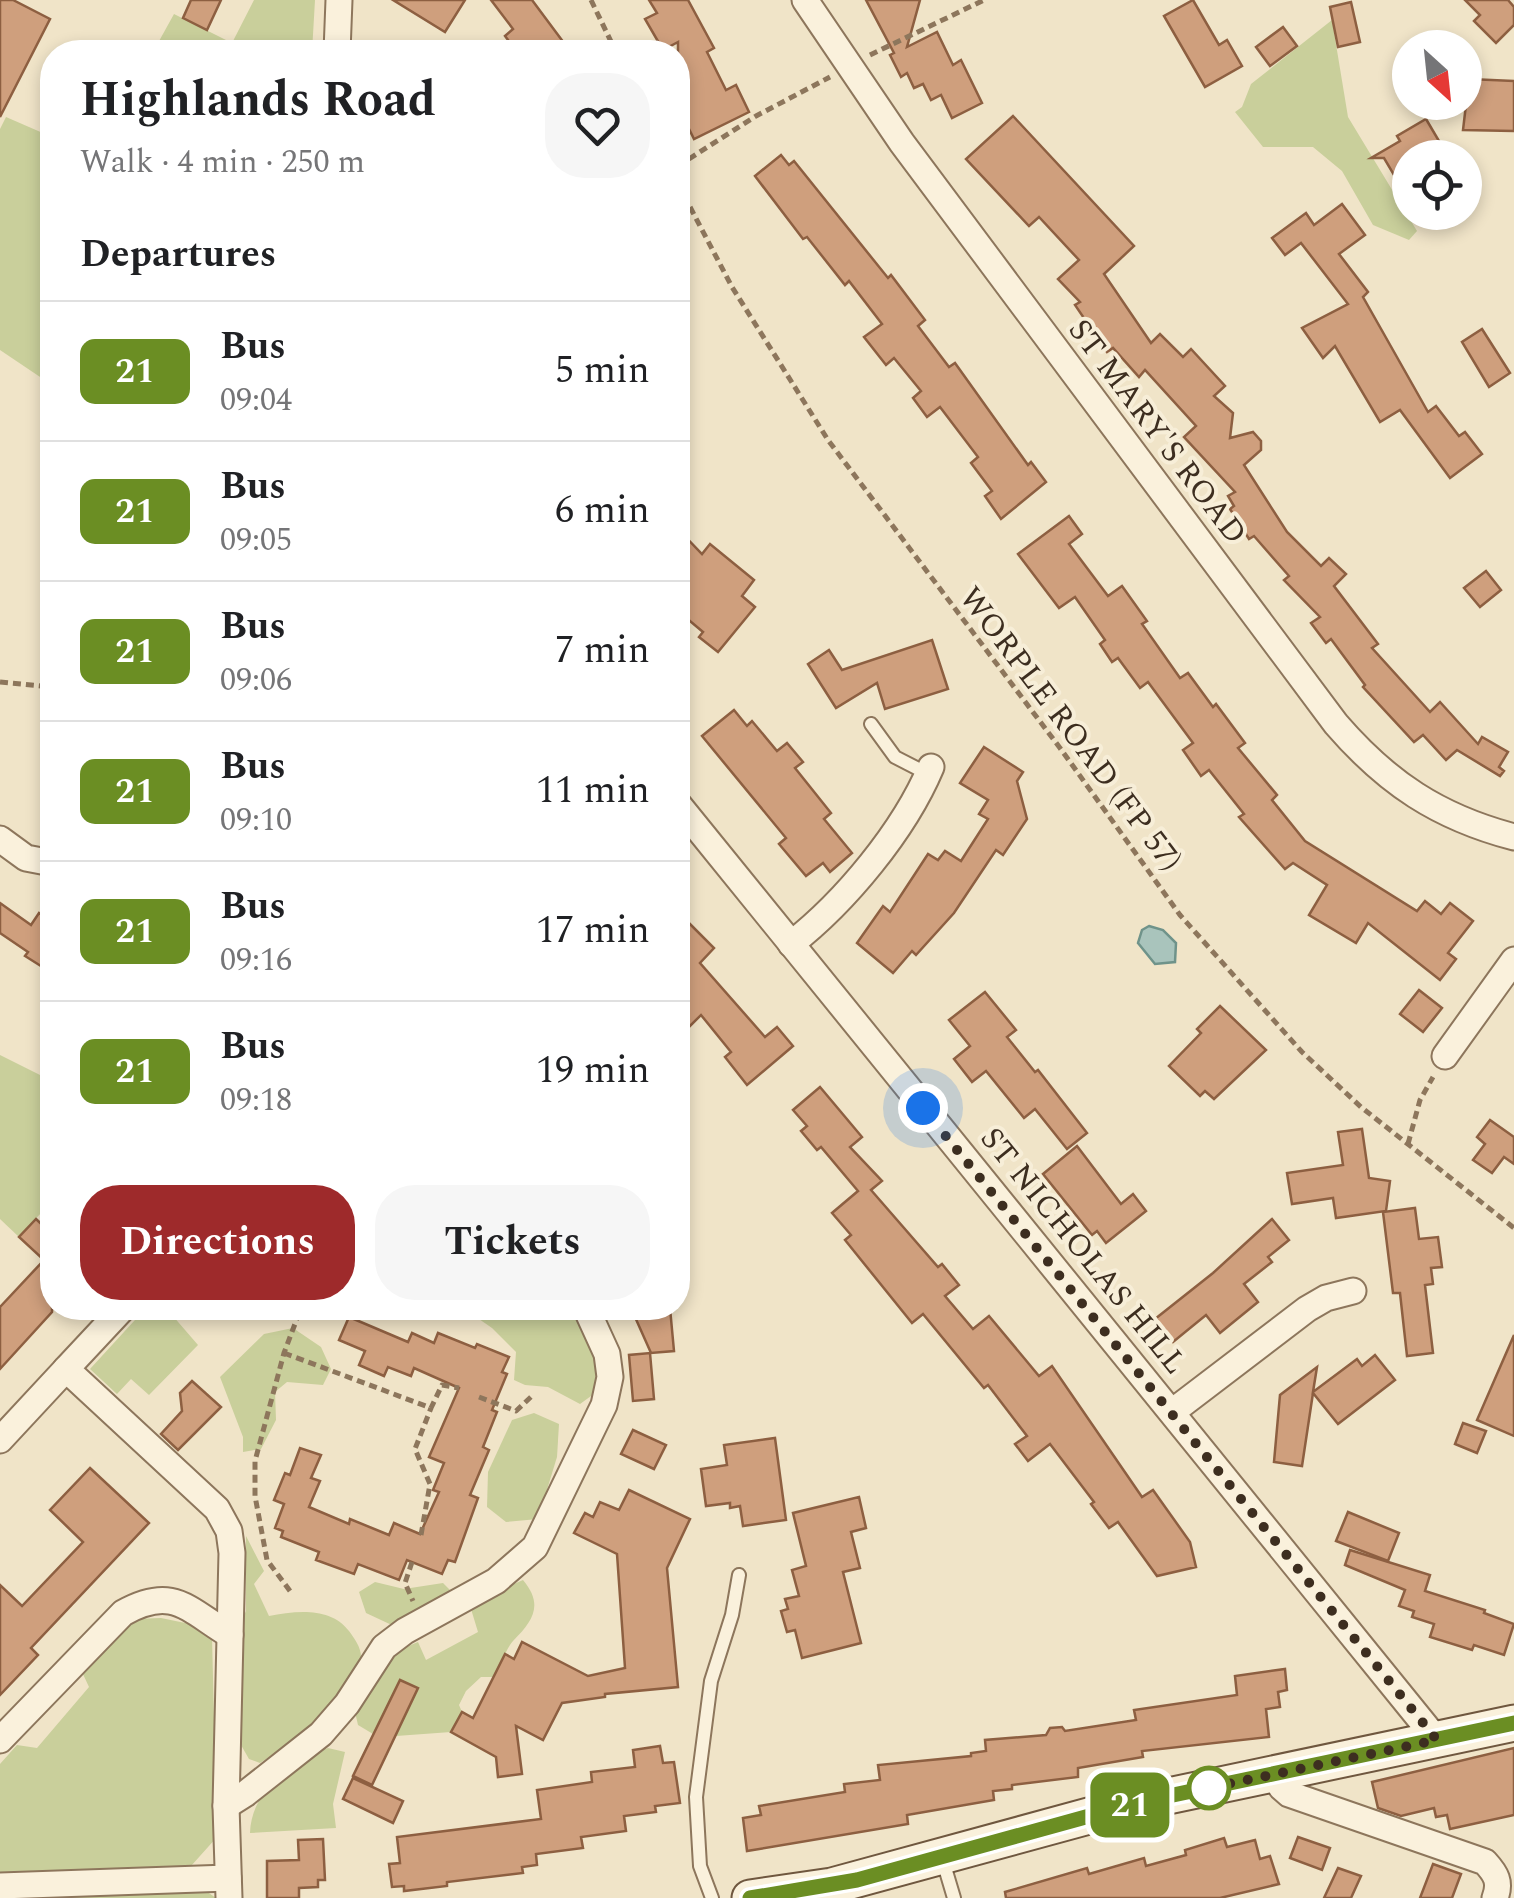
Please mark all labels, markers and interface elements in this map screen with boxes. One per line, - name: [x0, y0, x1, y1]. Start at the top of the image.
- north arrow: [1392, 30, 1482, 120]
- map controls: [1392, 30, 1482, 230]
- text: Highlands Road: [80, 64, 436, 137]
- button: heart: [545, 73, 650, 178]
- text: Walk · 4 min · 250 m: [80, 138, 365, 187]
- button: locate: [1392, 140, 1482, 230]
- text: Departures: [80, 226, 276, 284]
- street label: ST MARY'S ROAD: [1056, 309, 1258, 555]
- text: Bus: [220, 318, 286, 376]
- text: 5 min: [555, 342, 650, 400]
- text: 21: [115, 345, 155, 398]
- text: 09:04: [220, 376, 292, 425]
- text: Bus: [220, 458, 286, 516]
- text: 6 min: [555, 482, 650, 540]
- text: 21: [115, 485, 155, 538]
- text: 09:05: [220, 516, 292, 565]
- street label: WORPLE ROAD (FP 57): [946, 576, 1194, 882]
- text: Bus: [220, 598, 286, 656]
- text: 7 min: [555, 622, 650, 680]
- text: 21: [115, 625, 155, 678]
- text: 09:06: [220, 656, 292, 705]
- text: Bus: [220, 738, 286, 796]
- text: 11 min: [536, 762, 650, 820]
- text: 21: [115, 765, 155, 818]
- text: 09:10: [220, 796, 292, 845]
- text: Bus: [220, 878, 286, 936]
- text: 17 min: [536, 902, 650, 960]
- text: 21: [115, 905, 155, 958]
- text: 09:16: [220, 936, 292, 985]
- text: Bus: [220, 1018, 286, 1076]
- text: 19 min: [536, 1042, 650, 1100]
- text: 21: [115, 1045, 155, 1098]
- text: 09:18: [220, 1076, 292, 1125]
- your location: [898, 1083, 948, 1133]
- street label: ST NICHOLAS HILL: [968, 1117, 1198, 1385]
- button: Directions: [80, 1185, 355, 1300]
- button: Tickets: [375, 1185, 650, 1300]
- unlabelled marker: [1188, 1767, 1230, 1809]
- line badge: 21: [1085, 1772, 1175, 1838]
- text: 21: [1110, 1779, 1150, 1832]

